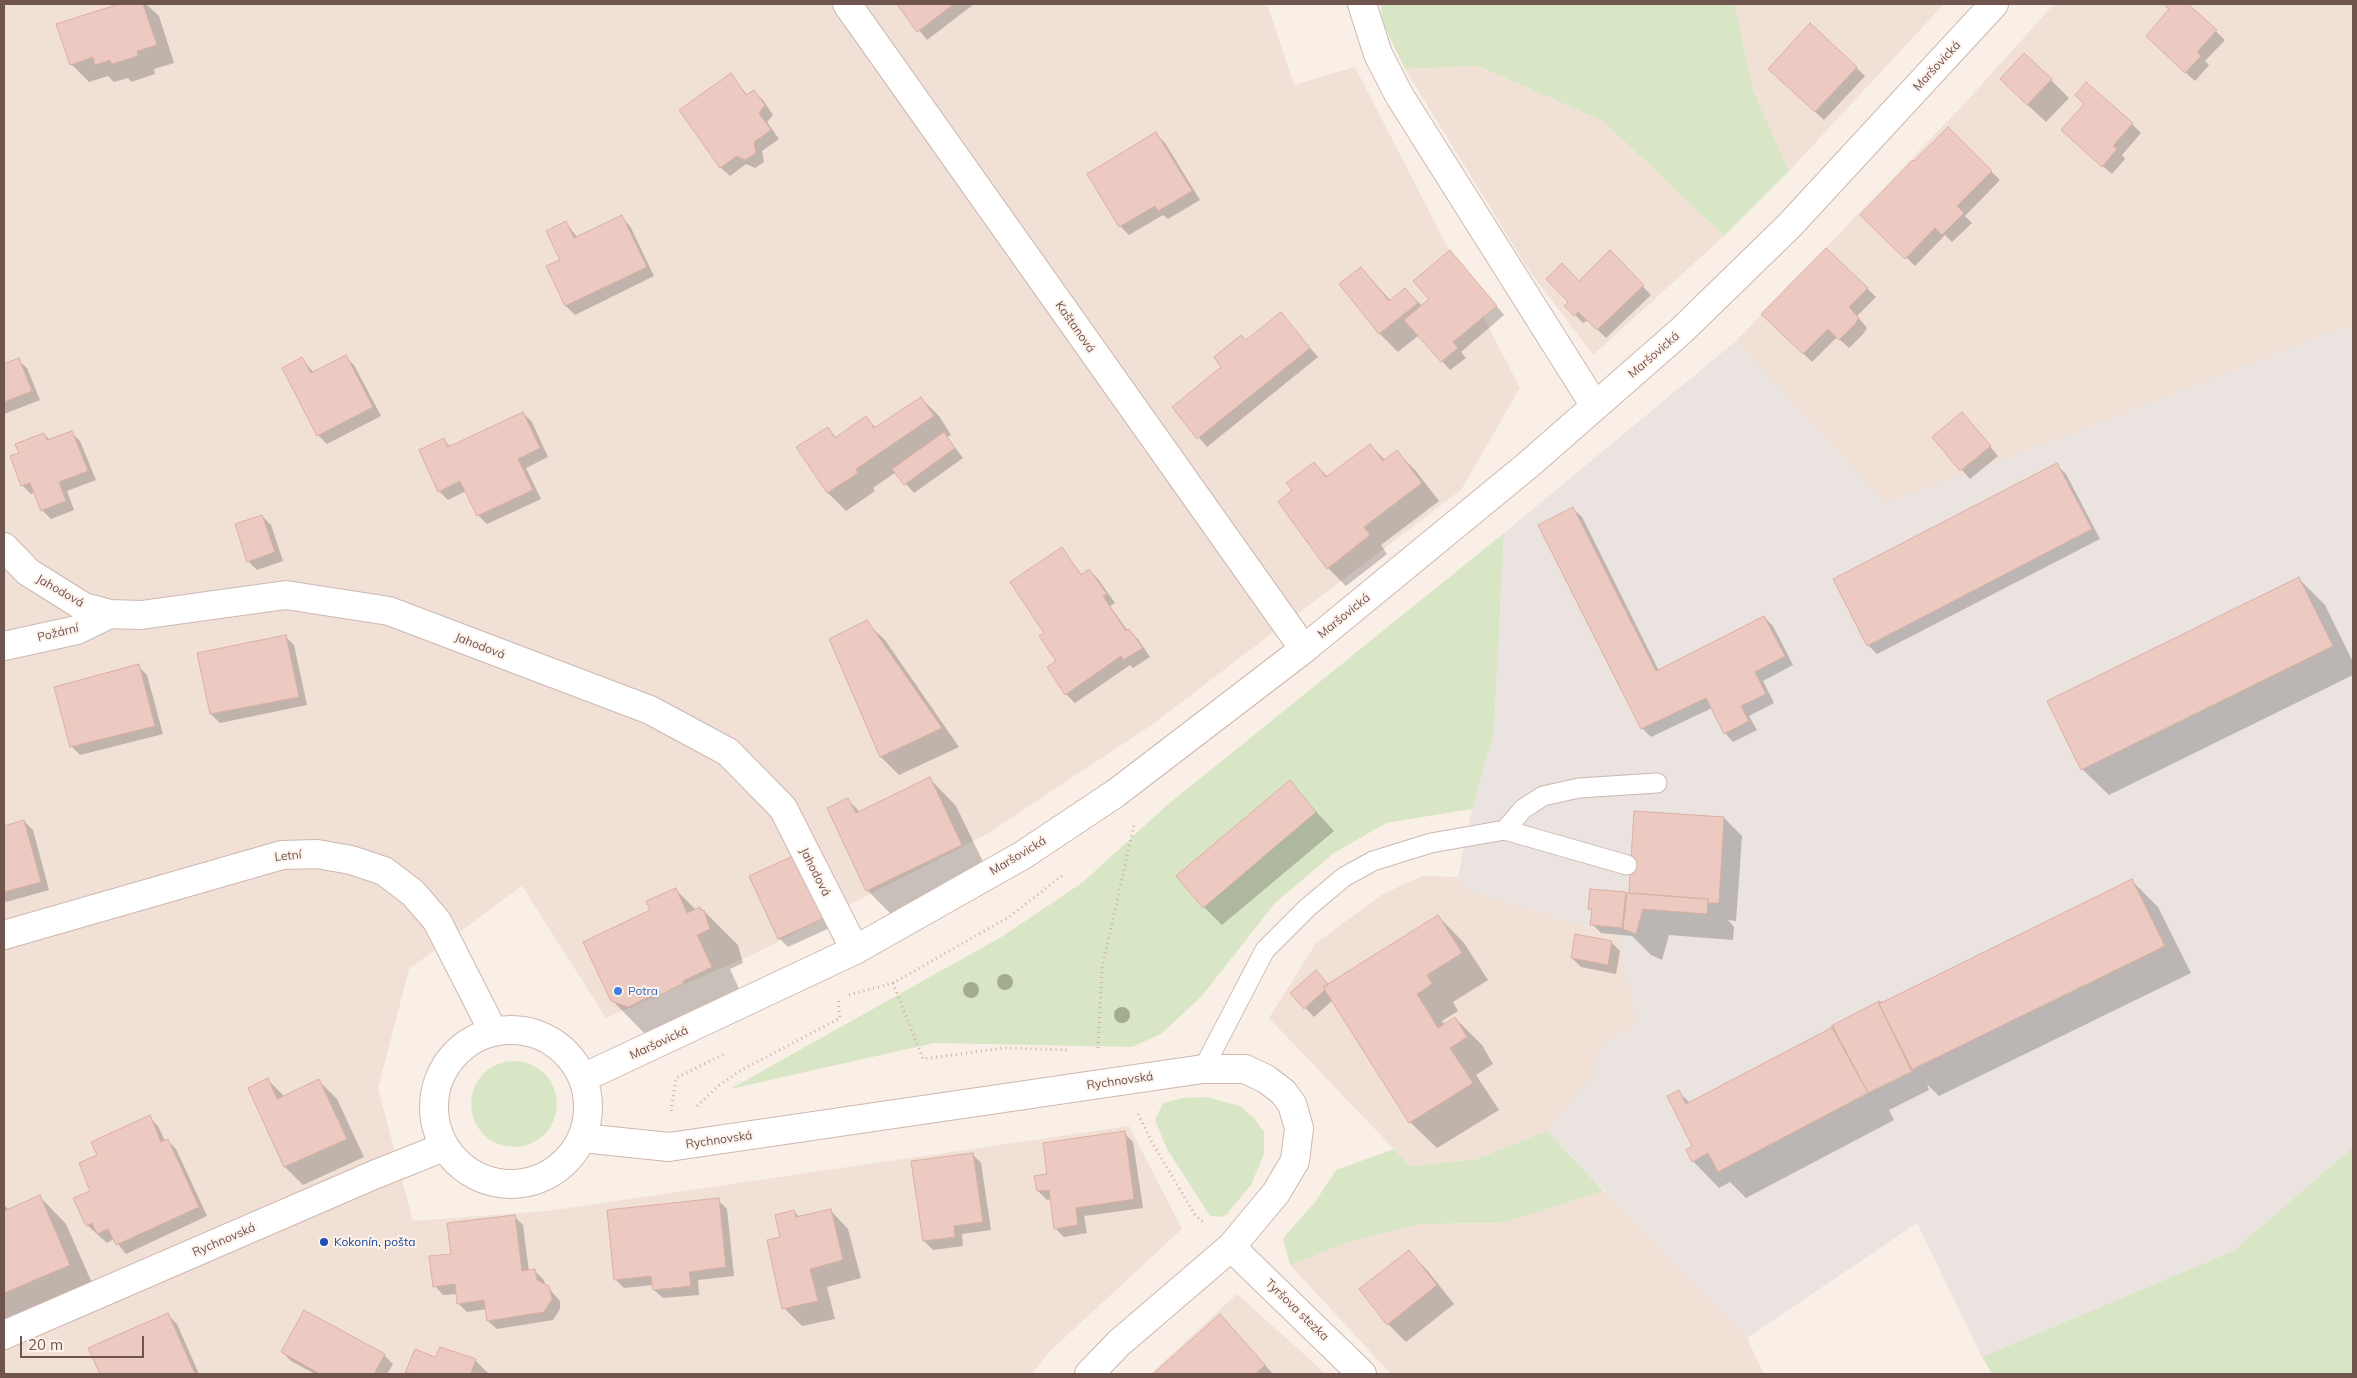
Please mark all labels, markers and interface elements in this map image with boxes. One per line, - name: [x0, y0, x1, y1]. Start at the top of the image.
- street label: Maršovická: [1910, 38, 1964, 94]
- street label: Kaštanová: [1052, 299, 1098, 355]
- street label: Maršovická: [1625, 329, 1683, 381]
- street label: Jahodová: [34, 572, 86, 610]
- street label: Maršovická: [1315, 591, 1373, 641]
- street label: Požární: [36, 621, 80, 645]
- street label: Jahodová: [453, 630, 507, 662]
- street label: Maršovická: [987, 834, 1049, 878]
- street label: Jahodová: [797, 845, 833, 899]
- street label: Letní: [274, 847, 302, 865]
- place label: Potra: [628, 984, 658, 998]
- marker: Potra: [612, 985, 624, 997]
- street label: Maršovická: [627, 1023, 691, 1063]
- street label: Rychnovská: [1086, 1069, 1154, 1093]
- street label: Rychnovská: [685, 1128, 753, 1152]
- street label: Rychnovská: [190, 1220, 258, 1260]
- place label: Kokonín, pošta: [334, 1235, 415, 1249]
- marker: Kokonín, pošta: [318, 1236, 330, 1248]
- street label: Tyršova stezka: [1262, 1276, 1332, 1344]
- scale bar: [22, 1326, 146, 1358]
- text: 20 m: [28, 1335, 63, 1354]

